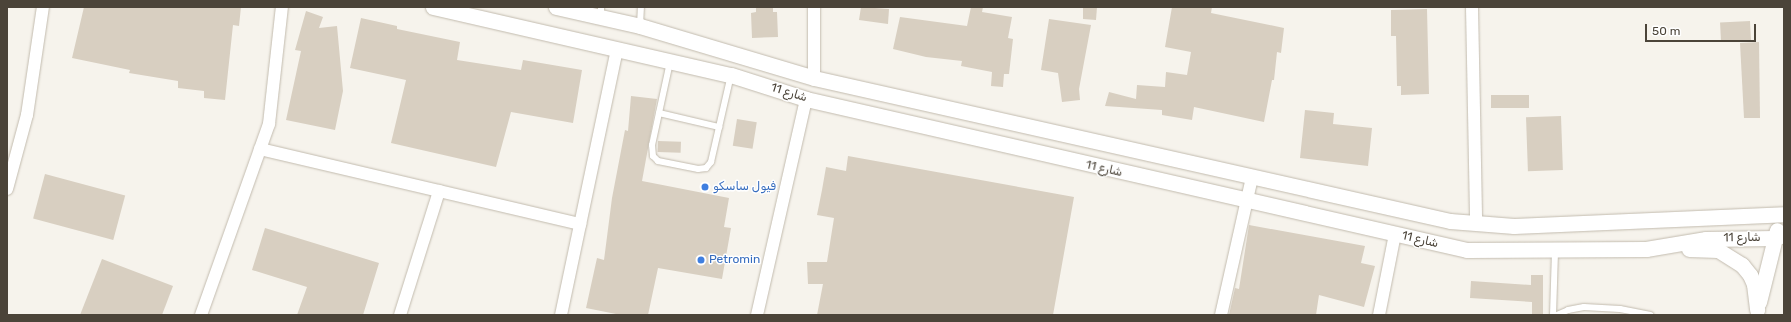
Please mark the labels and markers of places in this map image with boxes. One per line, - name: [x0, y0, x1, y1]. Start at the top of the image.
- place label: فيول ساسكو: [713, 180, 776, 194]
- marker: فيول ساسكو: [700, 182, 710, 192]
- place label: Petromin: [709, 253, 760, 267]
- marker: Petromin: [696, 255, 706, 265]

